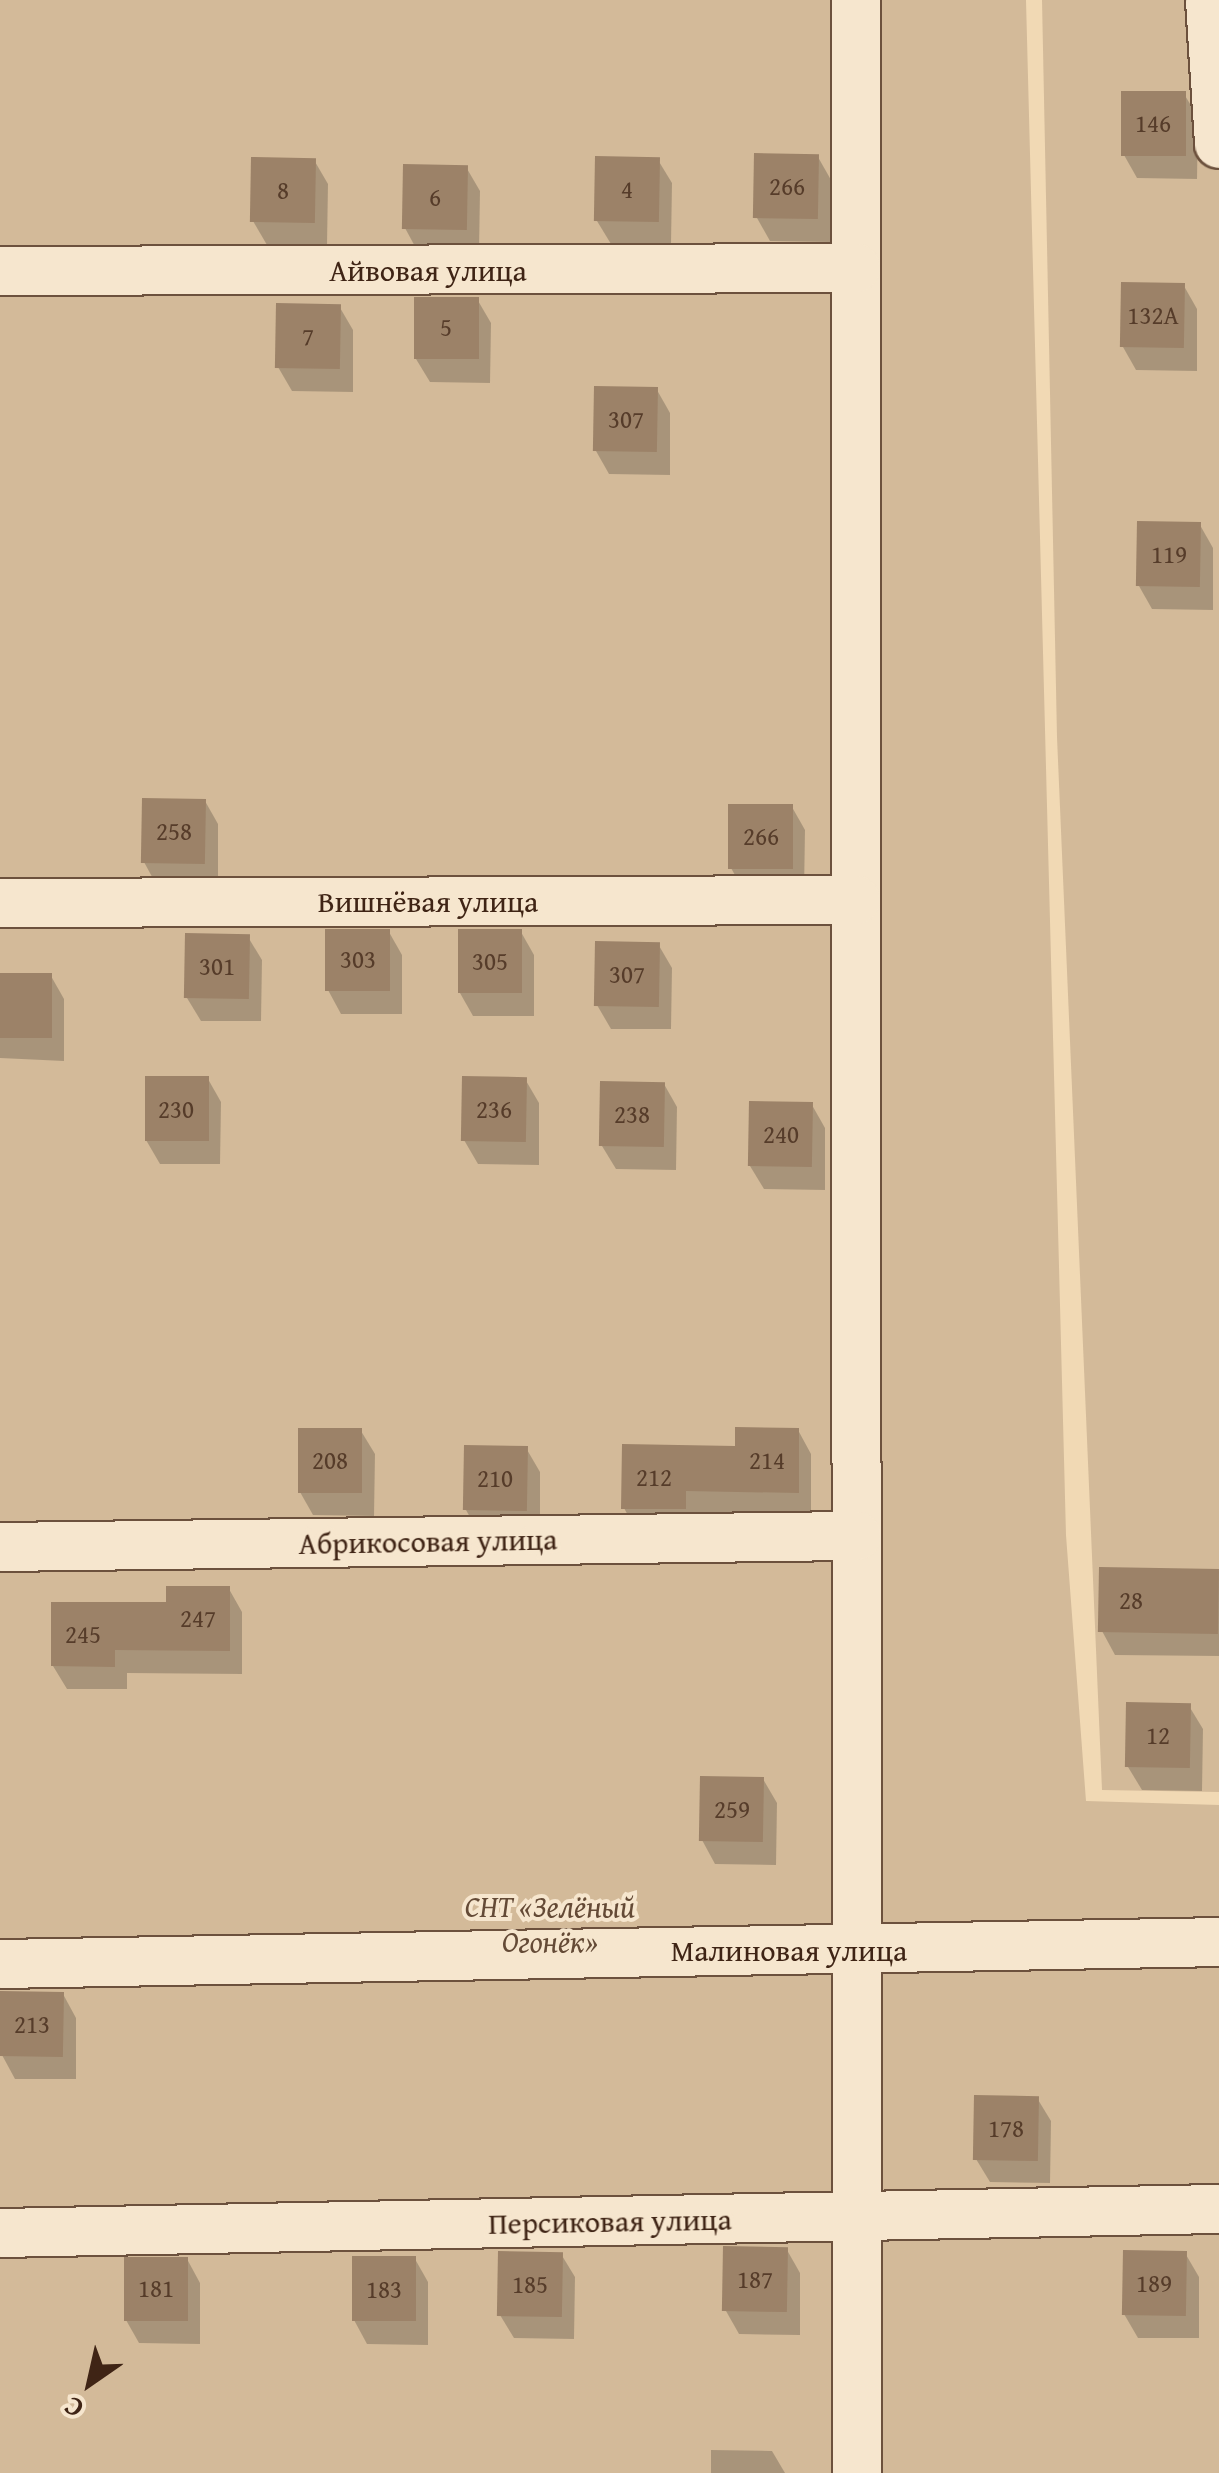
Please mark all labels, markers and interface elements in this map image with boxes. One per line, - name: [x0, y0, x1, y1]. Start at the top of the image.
- house number: 146: [1135, 108, 1171, 138]
- house number: 266: [769, 171, 805, 201]
- house number: 4: [621, 174, 633, 204]
- house number: 8: [277, 175, 289, 205]
- house number: 6: [429, 182, 441, 212]
- street label: Айвовая улица: [329, 252, 527, 288]
- house number: 132А: [1127, 300, 1179, 330]
- house number: 5: [440, 312, 452, 342]
- house number: 7: [302, 321, 314, 351]
- house number: 307: [608, 404, 644, 434]
- house number: 119: [1151, 539, 1187, 569]
- house number: 258: [156, 816, 192, 846]
- house number: 266: [743, 821, 779, 851]
- street label: Вишнёвая улица: [318, 883, 538, 919]
- house number: 303: [340, 944, 376, 974]
- house number: 305: [472, 946, 508, 976]
- house number: 301: [199, 951, 235, 981]
- house number: 307: [609, 959, 645, 989]
- house number: 230: [158, 1094, 194, 1124]
- house number: 236: [476, 1094, 512, 1124]
- house number: 238: [614, 1099, 650, 1129]
- house number: 240: [763, 1119, 799, 1149]
- house number: 208: [312, 1445, 348, 1475]
- house number: 214: [749, 1445, 785, 1475]
- house number: 212: [636, 1462, 672, 1492]
- house number: 210: [477, 1463, 513, 1493]
- street label: Абрикосовая улица: [298, 1521, 558, 1561]
- house number: 28: [1119, 1585, 1143, 1615]
- house number: 247: [180, 1603, 216, 1633]
- house number: 245: [65, 1619, 101, 1649]
- house number: 12: [1146, 1720, 1170, 1750]
- house number: 259: [714, 1794, 750, 1824]
- park label: СНТ «Зелёный Огонёк»: [465, 1888, 635, 1958]
- street label: Малиновая улица: [671, 1932, 907, 1968]
- house number: 213: [14, 2009, 50, 2039]
- house number: 178: [988, 2113, 1024, 2143]
- street label: Персиковая улица: [488, 2201, 732, 2241]
- house number: 187: [737, 2264, 773, 2294]
- house number: 189: [1136, 2268, 1172, 2298]
- house number: 185: [512, 2269, 548, 2299]
- house number: 181: [138, 2273, 174, 2303]
- house number: 183: [366, 2274, 402, 2304]
- north arrow: [40, 2333, 140, 2433]
- text: С: [55, 2387, 91, 2430]

